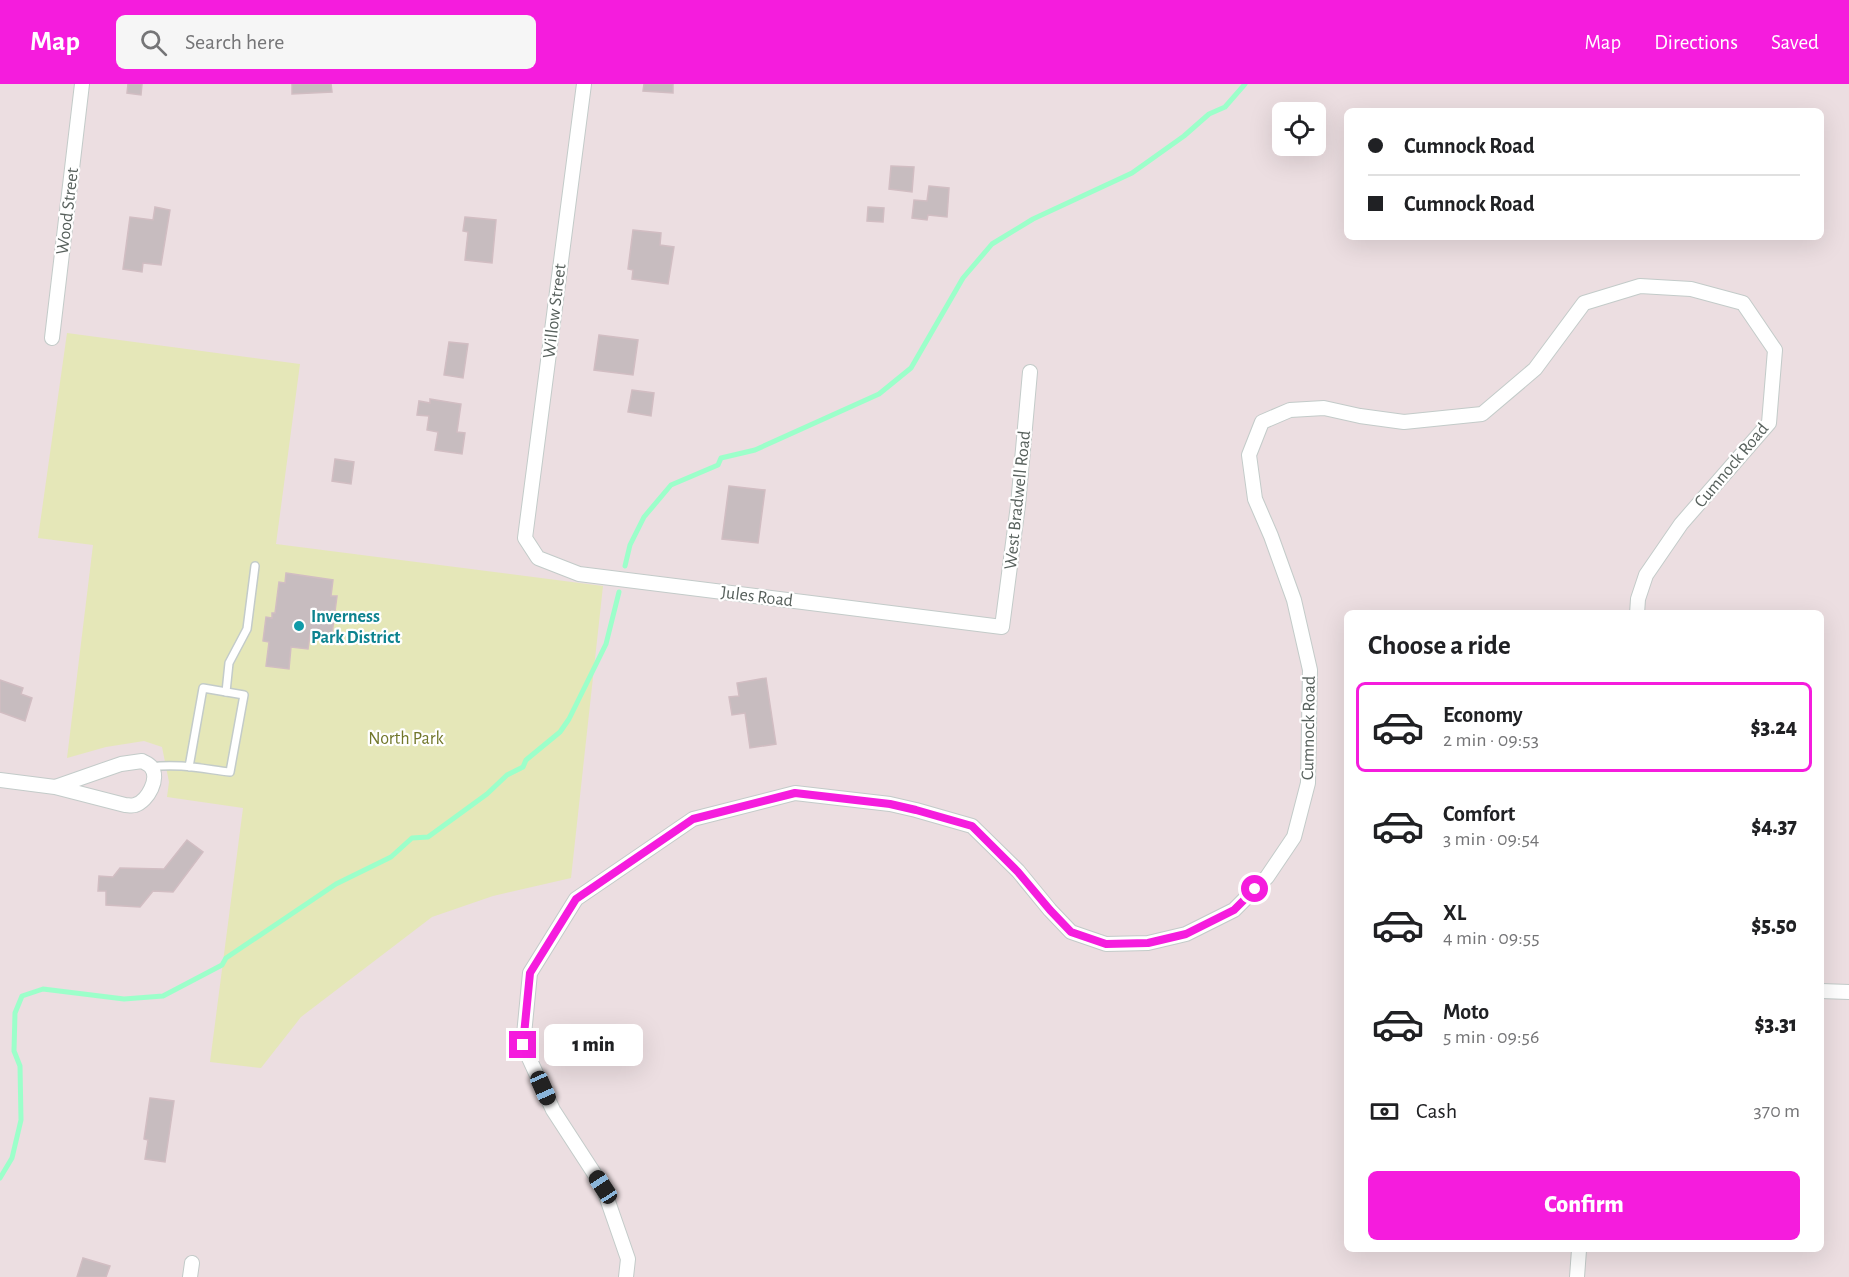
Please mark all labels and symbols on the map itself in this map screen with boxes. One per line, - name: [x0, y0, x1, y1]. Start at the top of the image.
- street label: Wood Street: [54, 166, 82, 256]
- street label: Willow Street: [540, 262, 570, 360]
- street label: Cumnock Road: [1691, 420, 1772, 511]
- street label: West Bradwell Road: [1002, 430, 1034, 570]
- street label: Jules Road: [720, 584, 794, 610]
- place label: Inverness Park District: [311, 608, 400, 647]
- marker: Inverness Park District: [292, 619, 306, 633]
- street label: Cumnock Road: [1299, 676, 1319, 780]
- park label: North Park: [368, 730, 445, 748]
- route start: [1241, 875, 1268, 902]
- callout: 1 min: [544, 1024, 643, 1066]
- route end: [509, 1031, 536, 1058]
- car: [527, 1068, 559, 1108]
- car: [586, 1167, 620, 1207]

